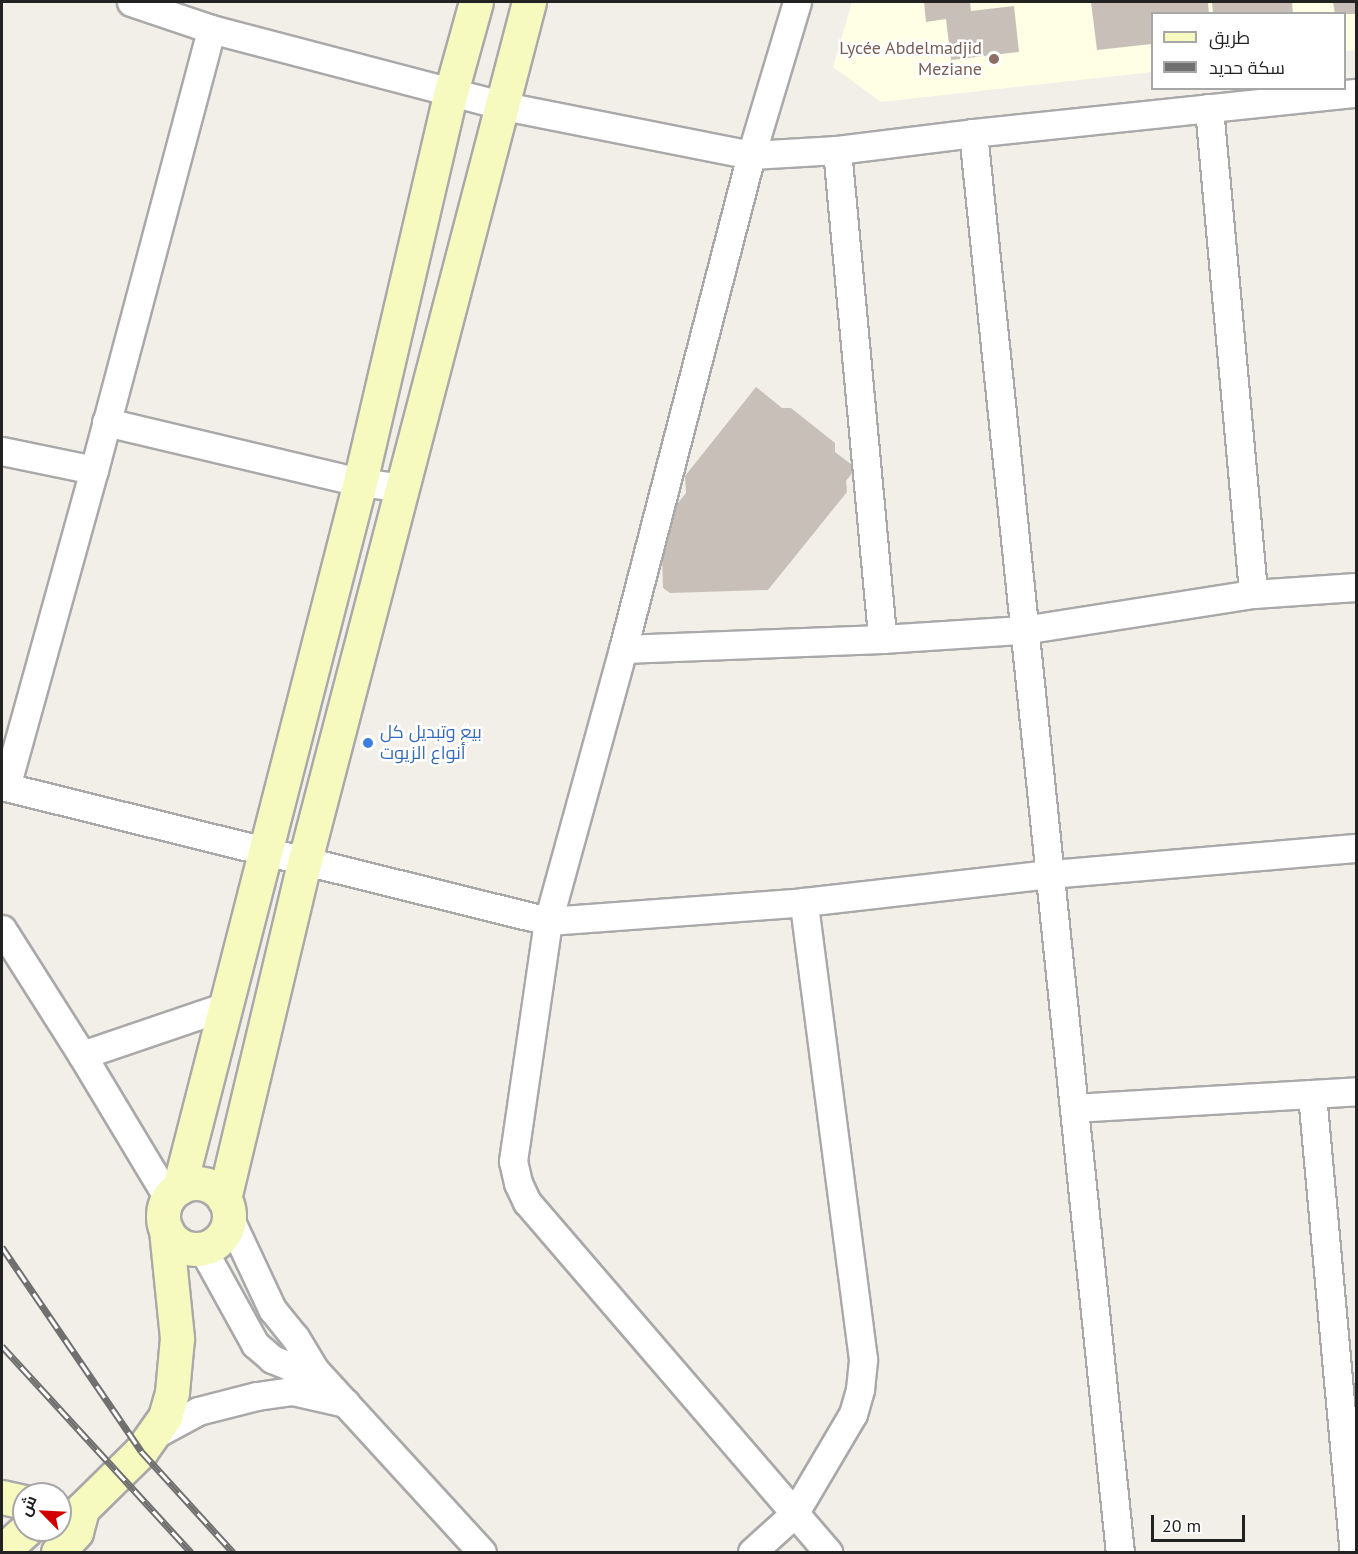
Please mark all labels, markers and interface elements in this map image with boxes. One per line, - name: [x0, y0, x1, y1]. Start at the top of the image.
- legend: [1151, 12, 1346, 90]
- text: طريق: [1209, 26, 1250, 49]
- place label: Lycée Abdelmadjid Meziane: [839, 38, 982, 80]
- marker: Lycée Abdelmadjid Meziane: [987, 52, 1001, 66]
- text: سكة حديد: [1209, 56, 1285, 79]
- place label: بيع وتبديل كل أنواع الزيوت: [380, 722, 482, 764]
- marker: بيع وتبديل كل أنواع الزيوت: [361, 736, 375, 750]
- north arrow: [12, 1482, 72, 1542]
- text: ش: [14, 1492, 41, 1519]
- scale bar: [1154, 1503, 1248, 1541]
- text: 20 m: [1162, 1514, 1201, 1537]

